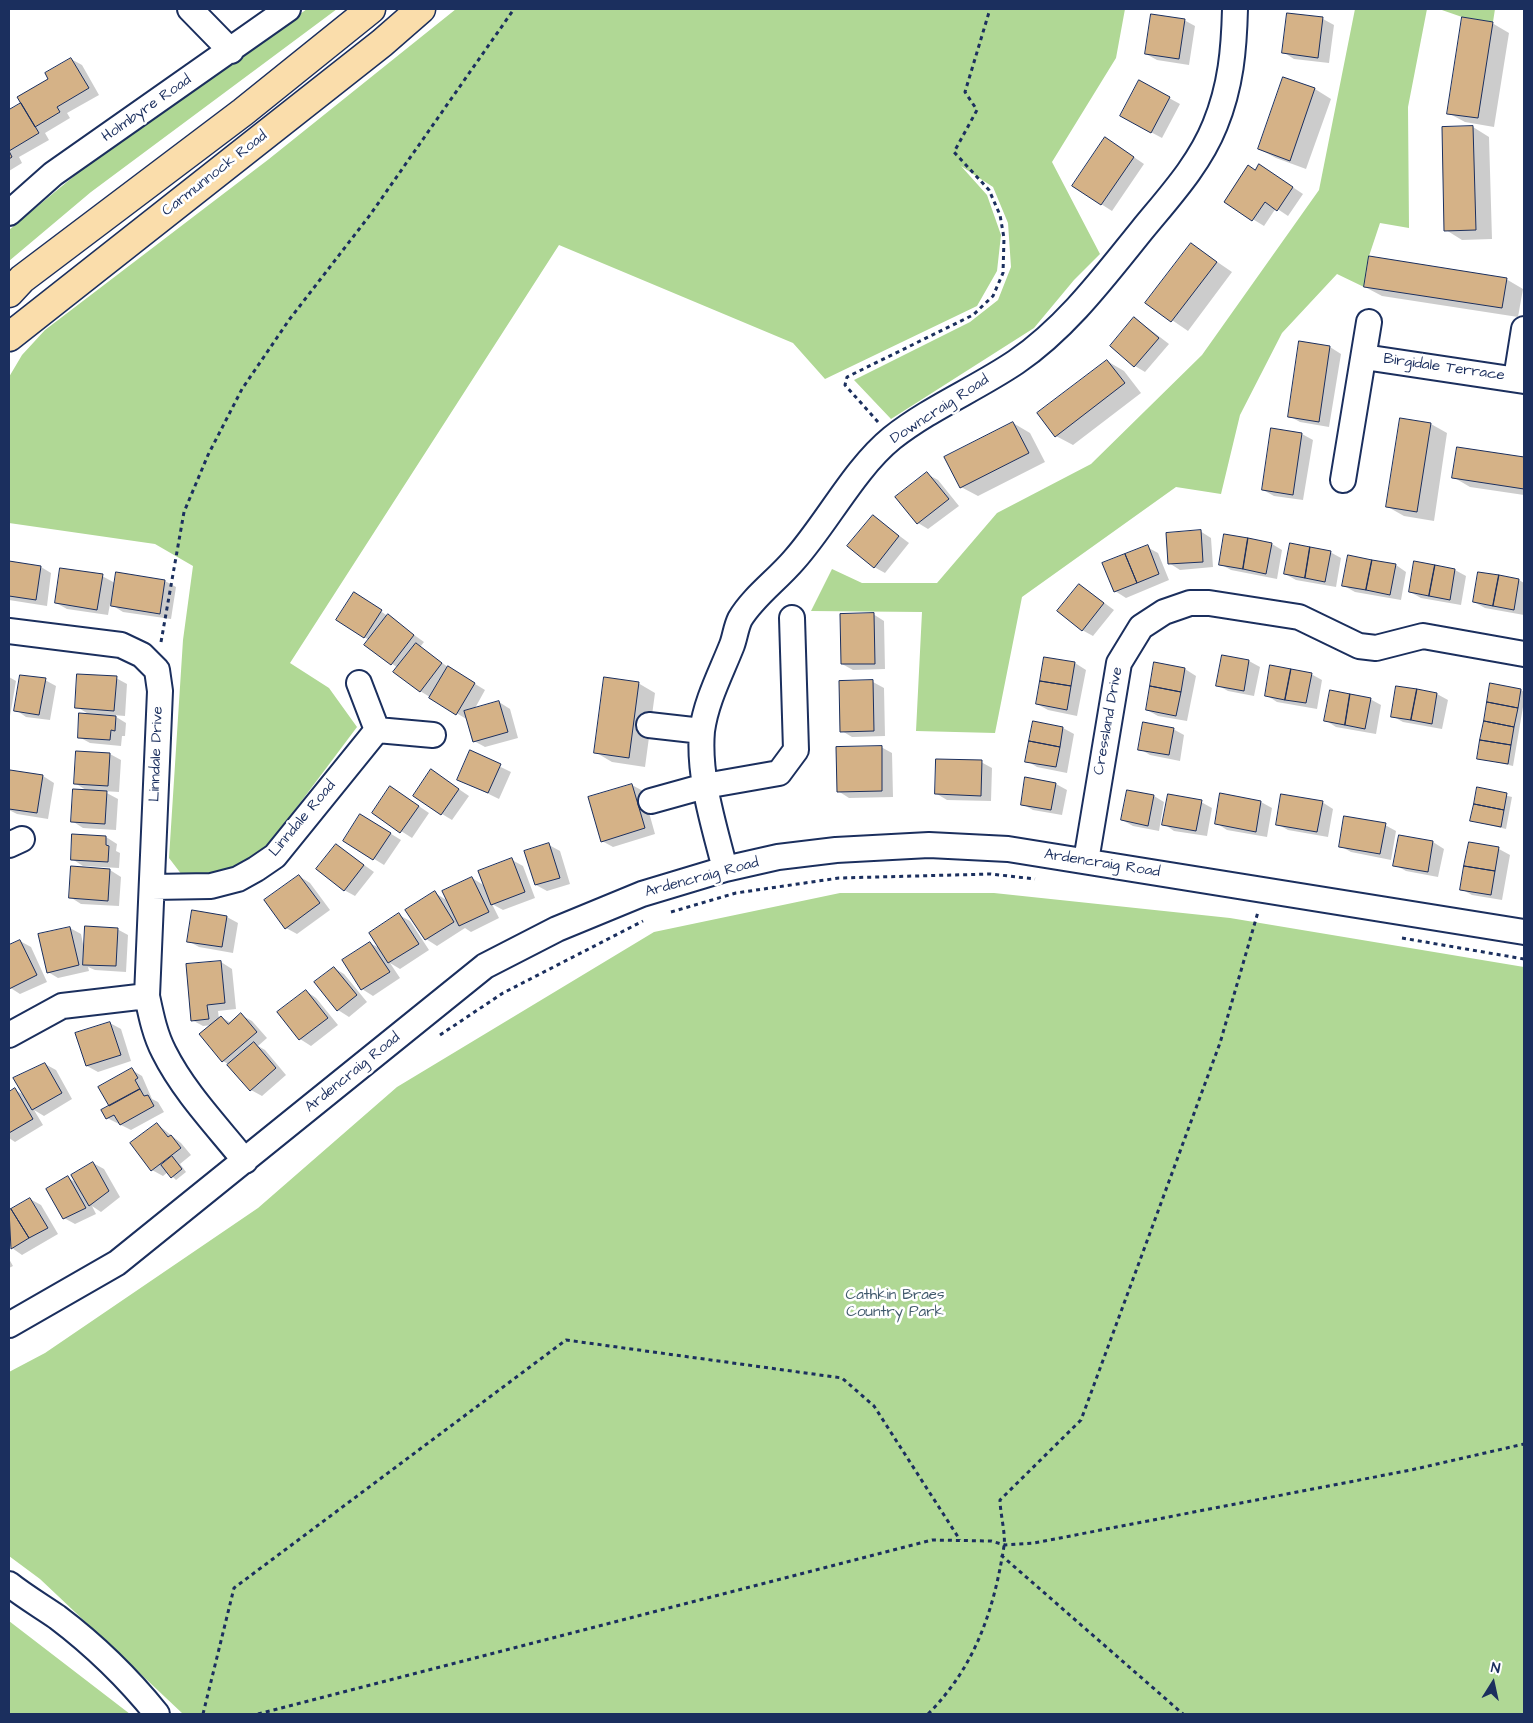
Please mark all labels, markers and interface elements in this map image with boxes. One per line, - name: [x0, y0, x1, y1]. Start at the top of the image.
- street label: Holmbyre Road: [99, 71, 195, 147]
- street label: Carmunnock Road: [159, 127, 271, 221]
- street label: Birgidale Terrace: [1382, 351, 1506, 385]
- street label: Downcraig Road: [887, 372, 993, 448]
- street label: Cressland Drive: [1091, 666, 1127, 776]
- street label: Linndale Drive: [146, 706, 168, 802]
- street label: Linndale Road: [266, 777, 340, 861]
- street label: Ardencraig Road: [1043, 846, 1161, 882]
- street label: Ardencraig Road: [643, 854, 761, 902]
- street label: Ardencraig Road: [302, 1029, 404, 1117]
- park label: Cathkin Braes Country Park: [846, 1287, 944, 1322]
- north arrow: [1468, 1658, 1518, 1708]
- text: N: [1490, 1658, 1502, 1679]

